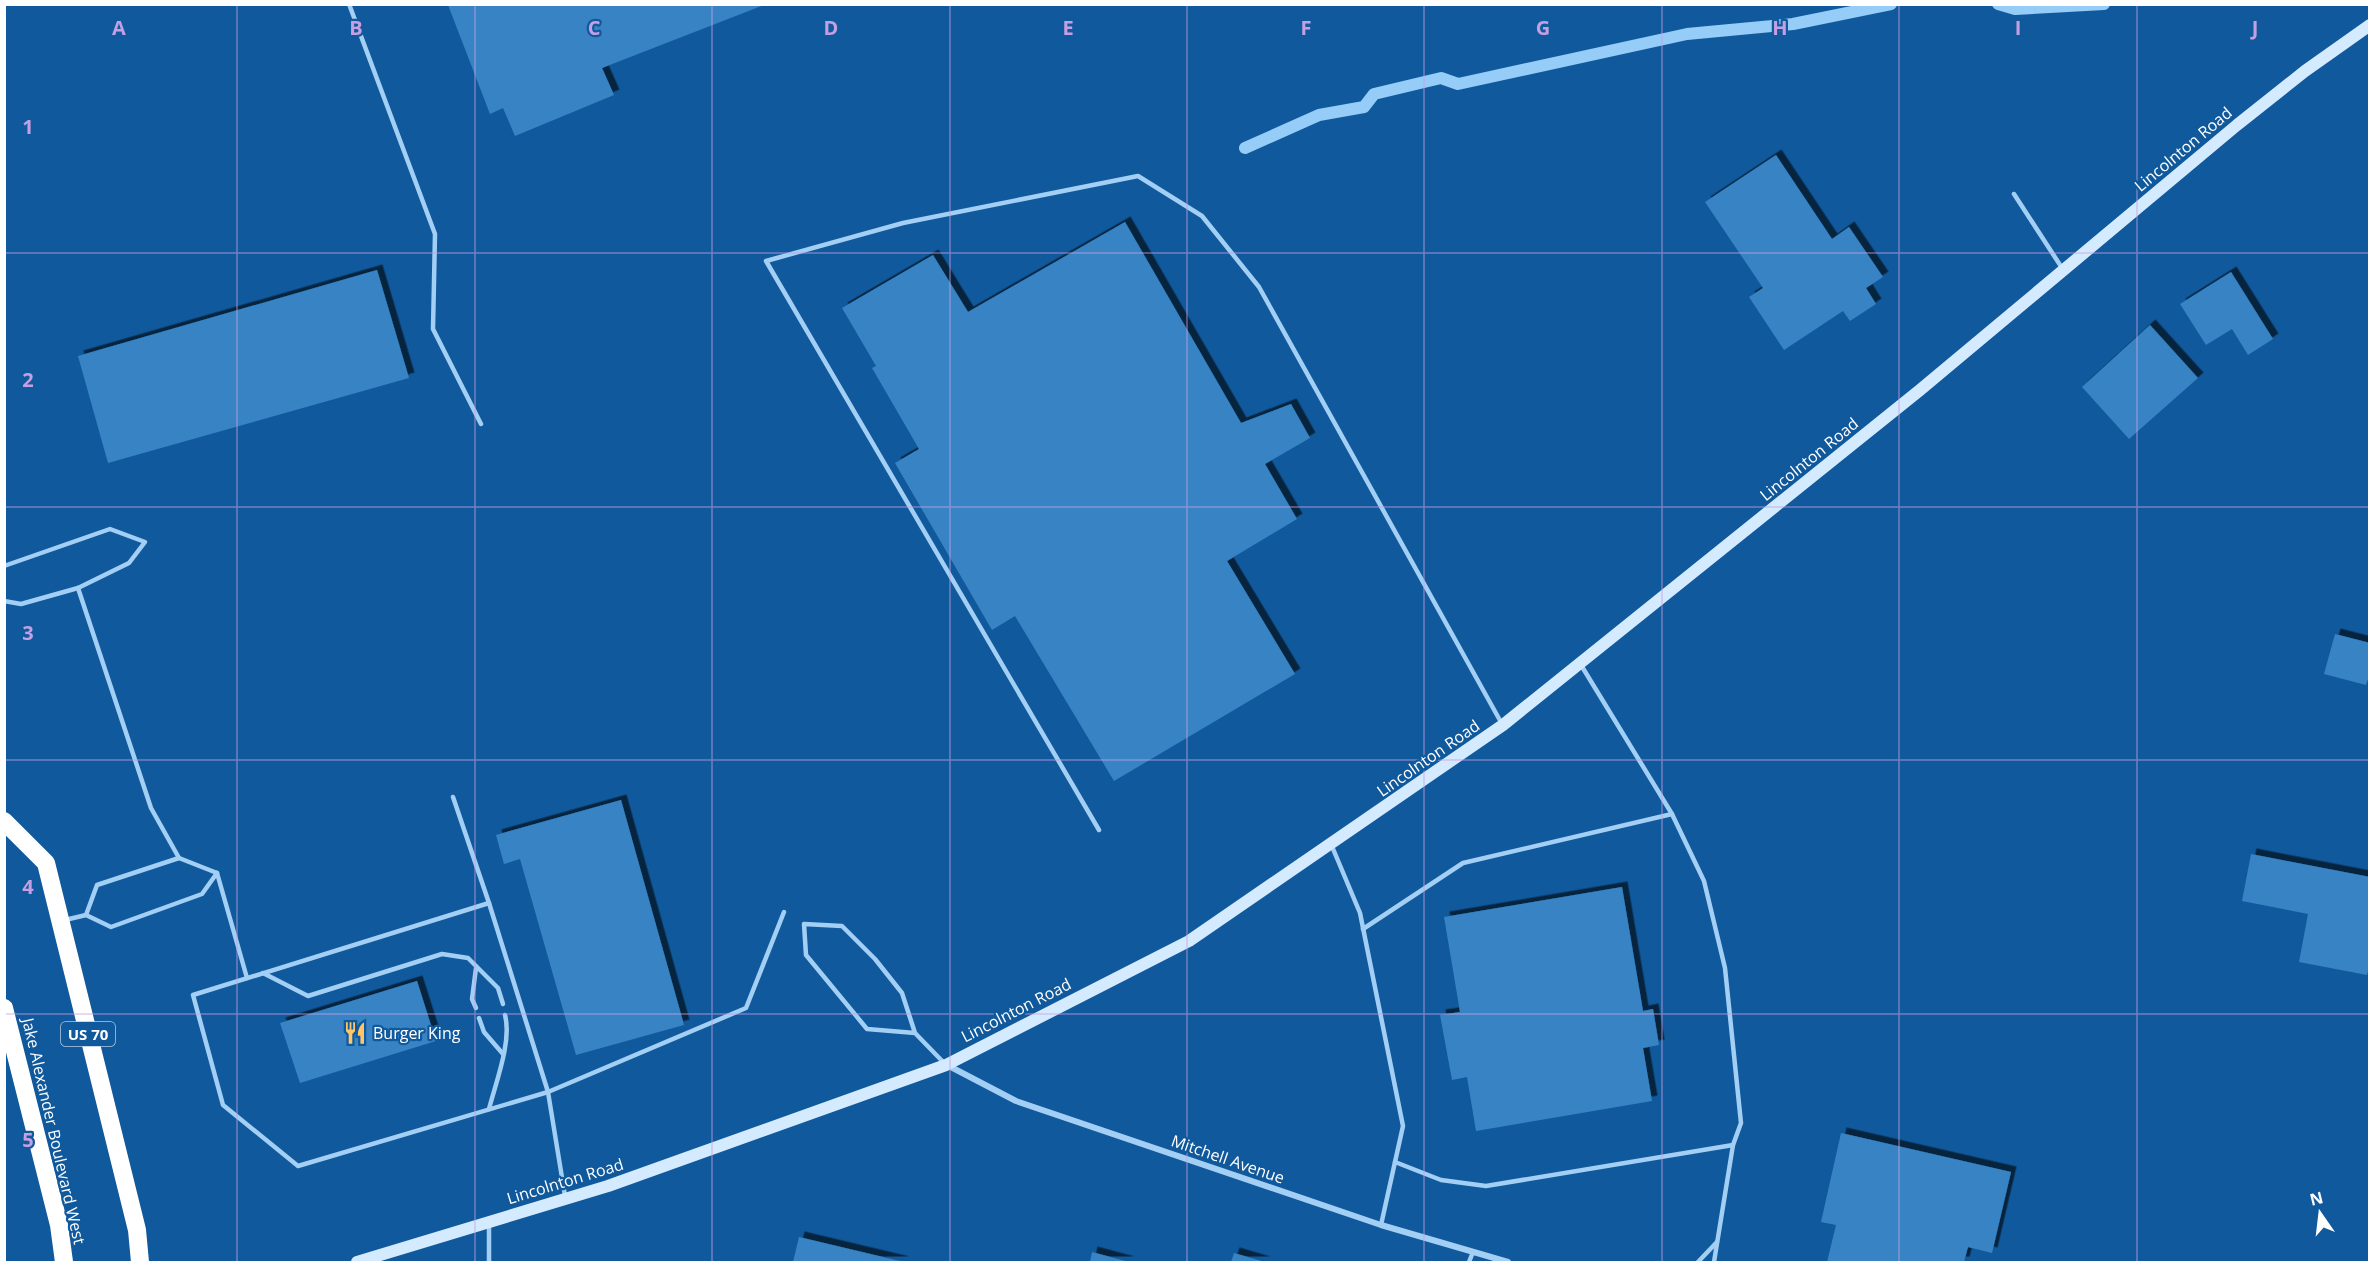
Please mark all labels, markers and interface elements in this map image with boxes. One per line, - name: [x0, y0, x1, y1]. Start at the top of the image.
- text: A: [112, 14, 126, 41]
- text: B: [349, 14, 363, 41]
- text: C: [588, 14, 601, 41]
- text: D: [824, 14, 838, 41]
- text: E: [1062, 14, 1074, 41]
- text: F: [1301, 14, 1311, 41]
- text: G: [1536, 14, 1550, 41]
- text: H: [1772, 14, 1788, 41]
- text: I: [2015, 14, 2021, 41]
- text: J: [2250, 14, 2258, 41]
- street label: Lincolnton Road: [2130, 102, 2236, 196]
- text: 1: [22, 113, 34, 140]
- text: 2: [22, 366, 34, 393]
- street label: Lincolnton Road: [1755, 412, 1863, 506]
- text: 3: [22, 619, 34, 646]
- street label: Lincolnton Road: [1372, 714, 1484, 802]
- text: 4: [22, 873, 34, 900]
- street label: Lincolnton Road: [957, 973, 1075, 1047]
- street label: Jake Alexander Boulevard West: [17, 1014, 91, 1247]
- restaurant icon: Burger King: [342, 1020, 368, 1046]
- road number: US 70: [61, 1022, 115, 1046]
- place label: Burger King: [373, 1022, 461, 1044]
- text: 5: [22, 1126, 34, 1153]
- street label: Mitchell Avenue: [1168, 1129, 1288, 1189]
- street label: Lincolnton Road: [504, 1153, 626, 1209]
- north arrow: [2290, 1183, 2350, 1243]
- text: N: [2307, 1186, 2325, 1211]

